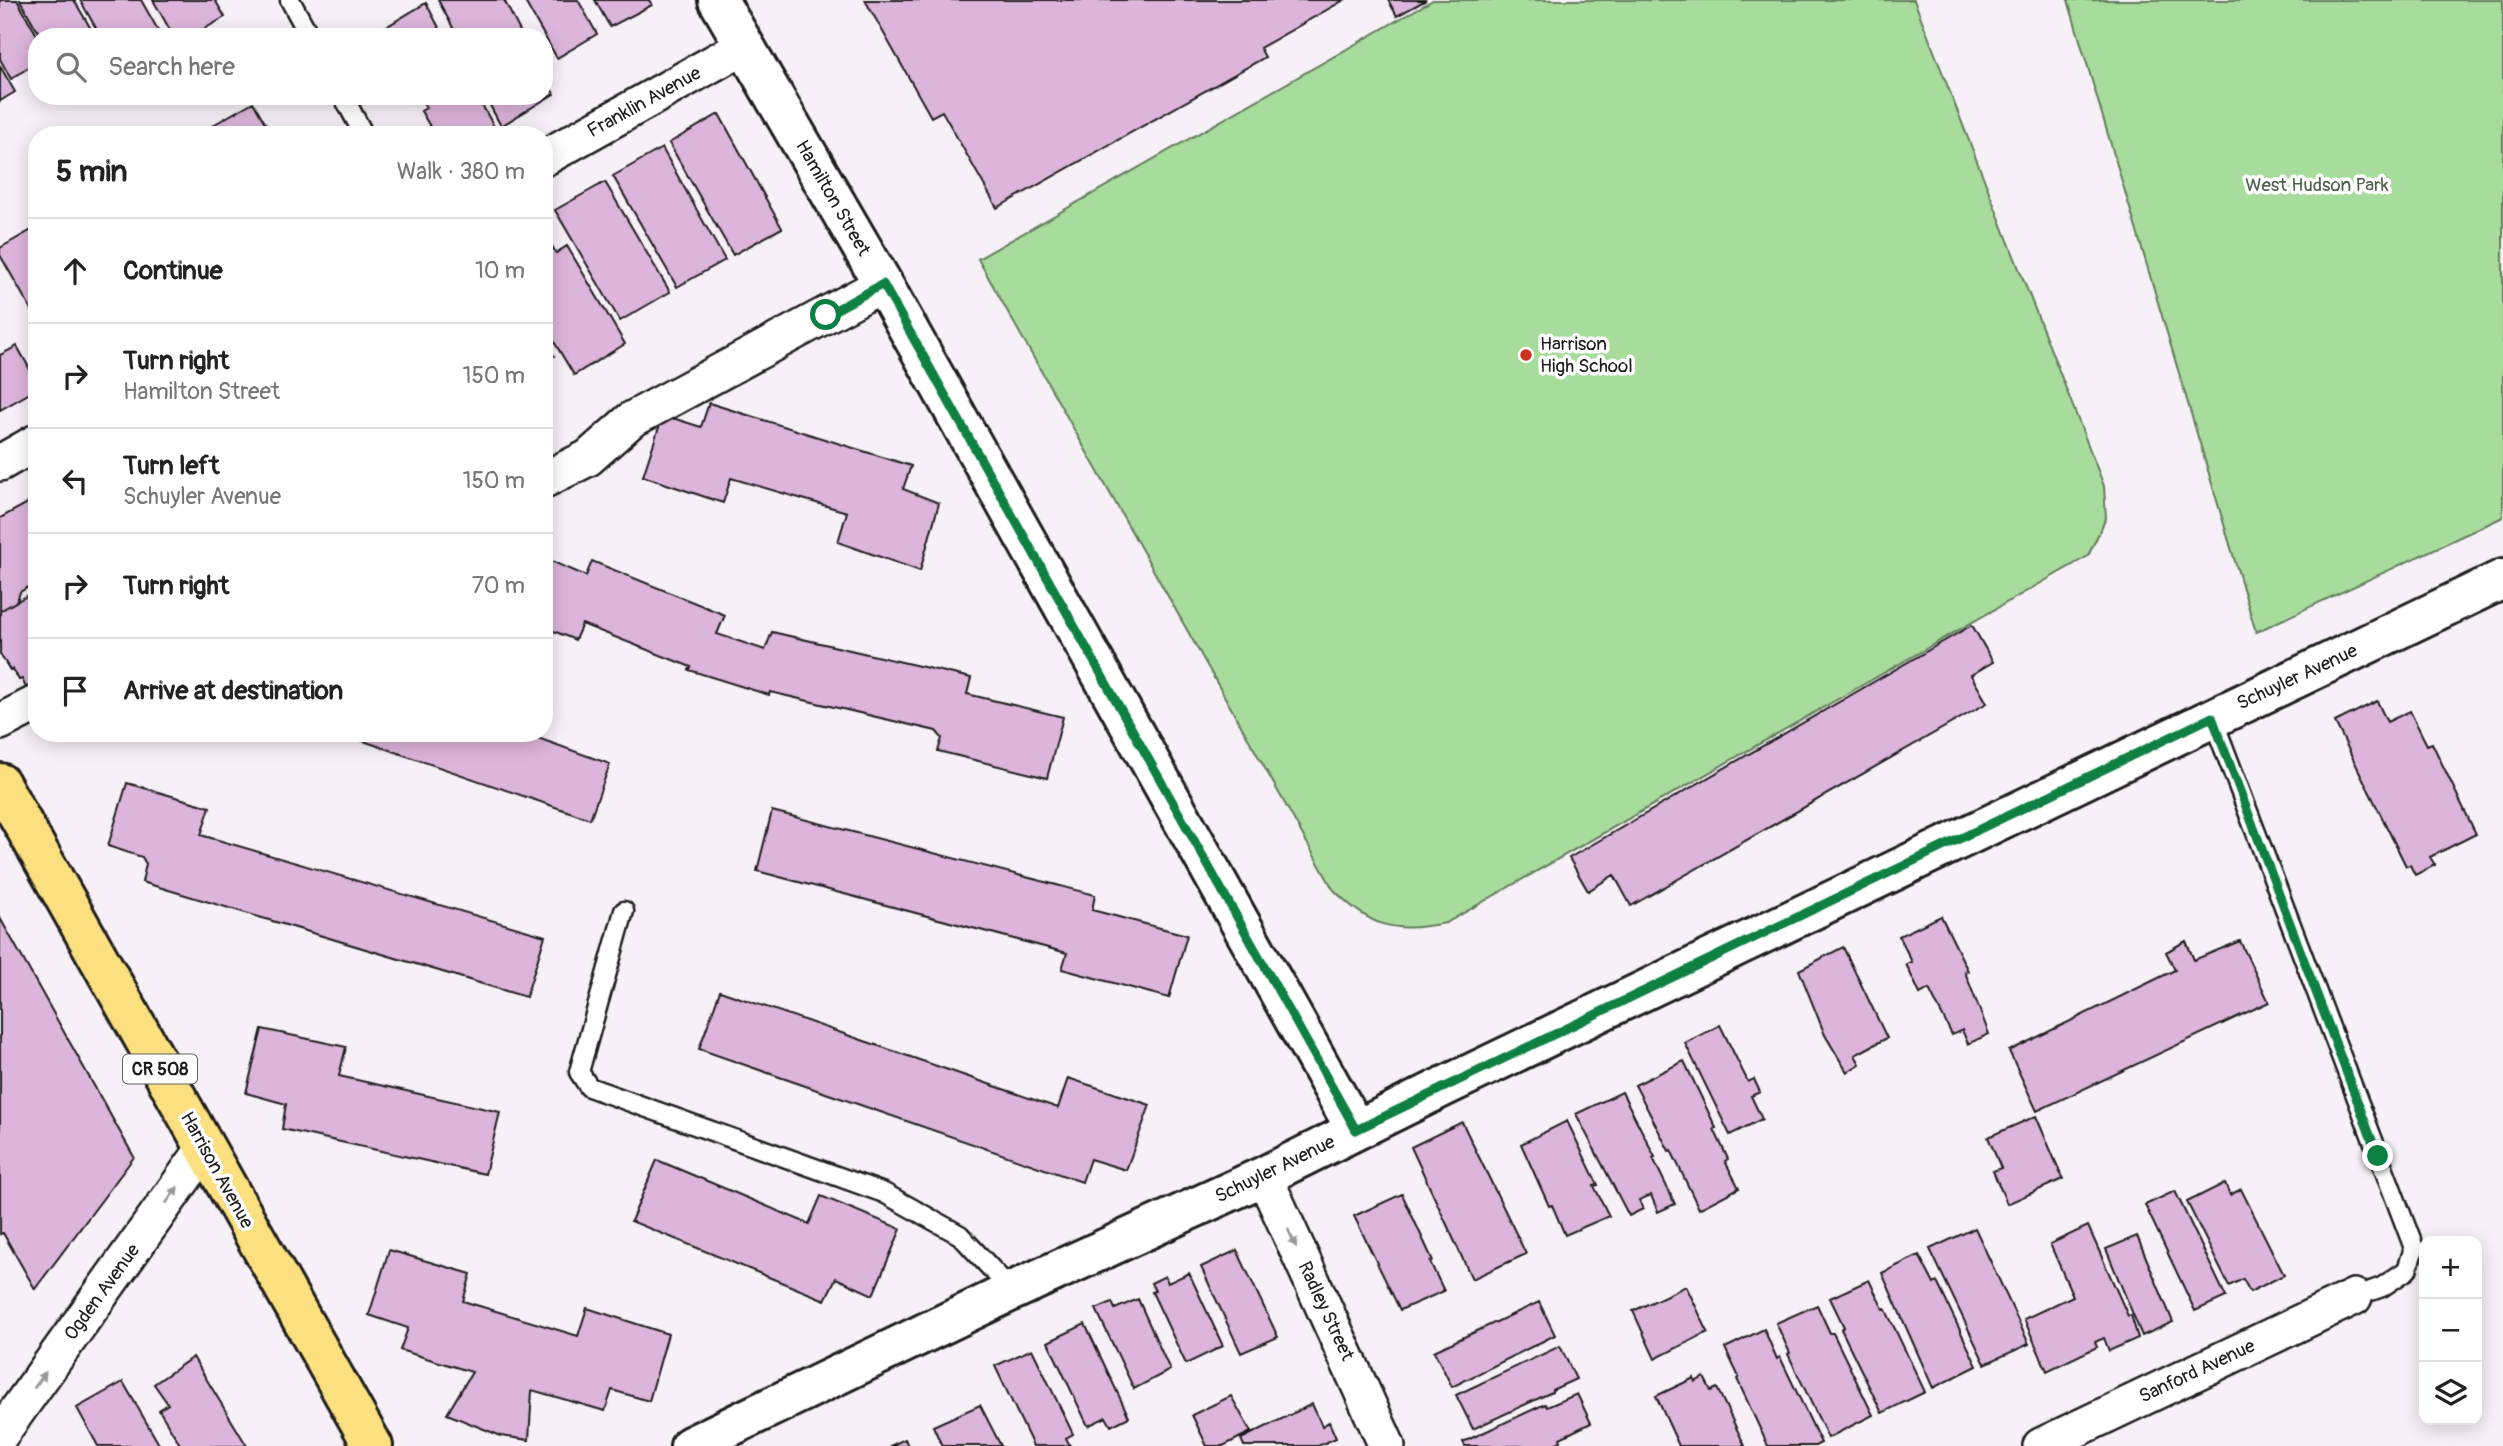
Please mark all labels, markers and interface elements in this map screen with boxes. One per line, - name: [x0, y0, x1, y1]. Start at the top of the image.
- search box: [28, 28, 553, 105]
- icon: search: [52, 48, 90, 86]
- text: Search here: [108, 51, 235, 83]
- street label: Franklin Avenue: [583, 61, 706, 143]
- street label: Hamilton Street: [790, 136, 876, 260]
- text: 5 min: [56, 153, 127, 190]
- text: Walk · 380 m: [397, 157, 525, 186]
- park label: West Hudson Park: [2245, 173, 2389, 197]
- icon: ahead: [56, 252, 94, 290]
- text: Continue: [123, 255, 223, 287]
- text: 10 m: [475, 256, 525, 285]
- route start: [810, 299, 841, 330]
- place label: Harrison High School: [1540, 332, 1633, 378]
- text: Turn right: [123, 345, 229, 377]
- marker: Harrison High School: [1518, 347, 1534, 363]
- icon: right: [56, 357, 94, 395]
- text: 150 m: [462, 361, 525, 390]
- text: Hamilton Street: [123, 377, 280, 406]
- text: Turn left: [123, 450, 219, 482]
- icon: left: [56, 462, 94, 500]
- text: 150 m: [462, 466, 525, 495]
- text: Schuyler Avenue: [123, 482, 281, 511]
- icon: right: [56, 567, 94, 605]
- text: Turn right: [123, 570, 229, 602]
- text: 70 m: [472, 571, 525, 600]
- street label: Schuyler Avenue: [2233, 638, 2362, 715]
- icon: arrive: [56, 672, 94, 710]
- text: Arrive at destination: [123, 675, 343, 707]
- road number: CR 508: [123, 1054, 197, 1084]
- street label: Harrison Avenue: [175, 1108, 259, 1233]
- street label: Schuyler Avenue: [1211, 1129, 1339, 1208]
- route end: [2362, 1140, 2393, 1171]
- one-way arrow: [165, 1186, 179, 1204]
- one-way arrow: [1286, 1228, 1298, 1248]
- map controls: [2419, 1236, 2482, 1425]
- button: +: [2419, 1236, 2482, 1299]
- street label: Ogden Avenue: [59, 1239, 145, 1345]
- street label: Radley Street: [1293, 1258, 1360, 1365]
- button: −: [2419, 1299, 2482, 1362]
- street label: Sanford Avenue: [2135, 1333, 2259, 1408]
- button: layers: [2419, 1362, 2482, 1425]
- one-way arrow: [33, 1371, 47, 1389]

